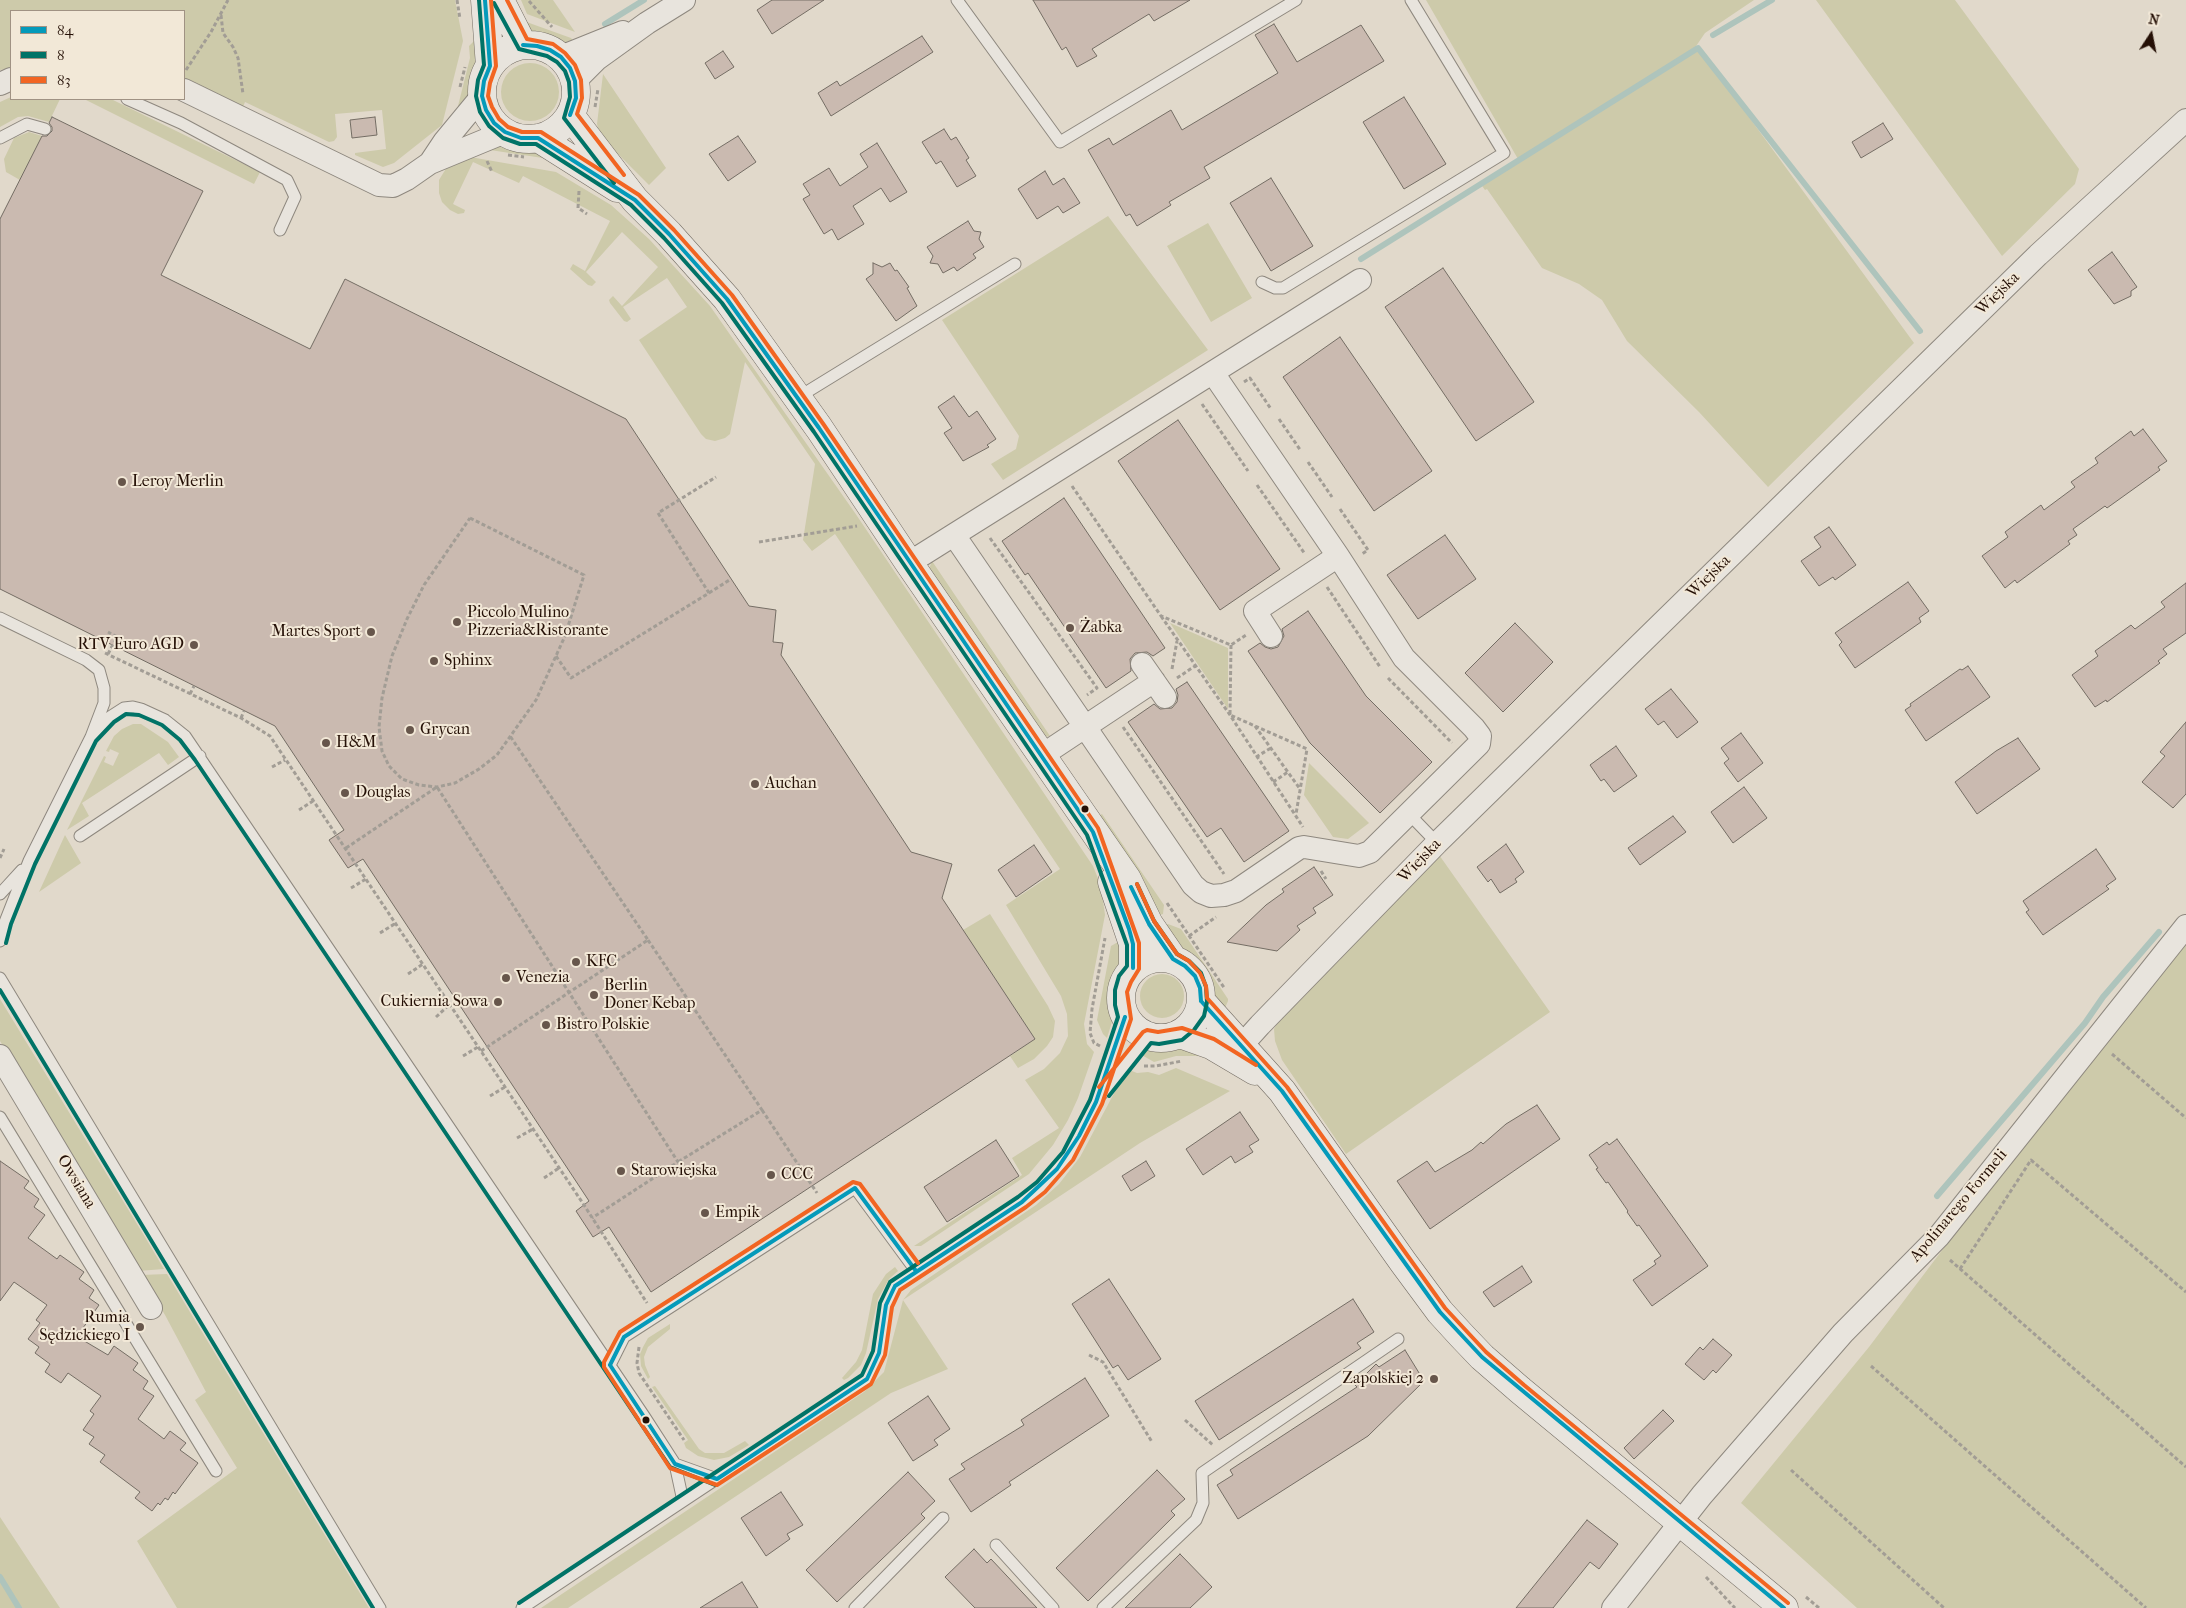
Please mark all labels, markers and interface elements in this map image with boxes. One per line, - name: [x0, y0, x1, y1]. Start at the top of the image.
- legend: [10, 10, 185, 100]
- north arrow: [2126, 10, 2176, 60]
- text: N: [2147, 10, 2161, 29]
- text: 84: [57, 21, 73, 39]
- text: 8: [57, 46, 65, 64]
- text: 83: [57, 71, 71, 89]
- street label: Wiejska: [1972, 268, 2024, 320]
- place label: Leroy Merlin: [132, 472, 223, 492]
- marker: Leroy Merlin: [116, 476, 128, 488]
- street label: Wiejska: [1683, 551, 1735, 603]
- place label: Piccolo Mulino Pizzeria&Ristorante: [467, 603, 608, 641]
- marker: Piccolo Mulino Pizzeria&Ristorante: [451, 616, 463, 628]
- place label: Żabka: [1080, 618, 1122, 638]
- place label: Martes Sport: [272, 622, 361, 642]
- marker: Żabka: [1064, 622, 1076, 634]
- marker: Martes Sport: [365, 626, 377, 638]
- place label: RTV Euro AGD: [78, 635, 184, 655]
- marker: RTV Euro AGD: [188, 639, 200, 651]
- place label: Sphinx: [444, 651, 492, 671]
- marker: Sphinx: [428, 655, 440, 667]
- place label: Grycan: [420, 720, 470, 740]
- marker: Grycan: [404, 724, 416, 736]
- place label: H&M: [336, 733, 376, 753]
- marker: H&M: [320, 737, 332, 749]
- place label: Auchan: [765, 774, 817, 794]
- marker: Auchan: [749, 778, 761, 790]
- place label: Douglas: [355, 783, 411, 803]
- marker: Douglas: [339, 787, 351, 799]
- unlabelled marker: [1080, 804, 1090, 814]
- street label: Wiejska: [1394, 835, 1446, 887]
- place label: KFC: [586, 952, 617, 972]
- marker: KFC: [570, 956, 582, 968]
- place label: Venezia: [516, 968, 570, 988]
- marker: Venezia: [500, 972, 512, 984]
- place label: Berlin Doner Kebap: [604, 976, 695, 1014]
- marker: Berlin Doner Kebap: [588, 989, 600, 1001]
- place label: Cukiernia Sowa: [381, 992, 488, 1012]
- marker: Cukiernia Sowa: [492, 996, 504, 1008]
- place label: Bistro Polskie: [556, 1015, 649, 1035]
- marker: Bistro Polskie: [540, 1019, 552, 1031]
- street label: Apolinarego Formeli: [1906, 1146, 2012, 1266]
- street label: Owsiana: [52, 1152, 100, 1212]
- place label: Starowiejska: [631, 1161, 717, 1181]
- marker: Starowiejska: [615, 1165, 627, 1177]
- place label: CCC: [781, 1165, 813, 1185]
- marker: CCC: [765, 1169, 777, 1181]
- place label: Empik: [715, 1203, 760, 1223]
- marker: Empik: [699, 1207, 711, 1219]
- place label: Rumia Sędzickiego I: [39, 1308, 130, 1346]
- marker: Rumia Sędzickiego I: [134, 1321, 146, 1333]
- place label: Zapolskiej 2: [1342, 1369, 1424, 1389]
- marker: Zapolskiej 2: [1428, 1373, 1440, 1385]
- unlabelled marker: [641, 1415, 651, 1425]

